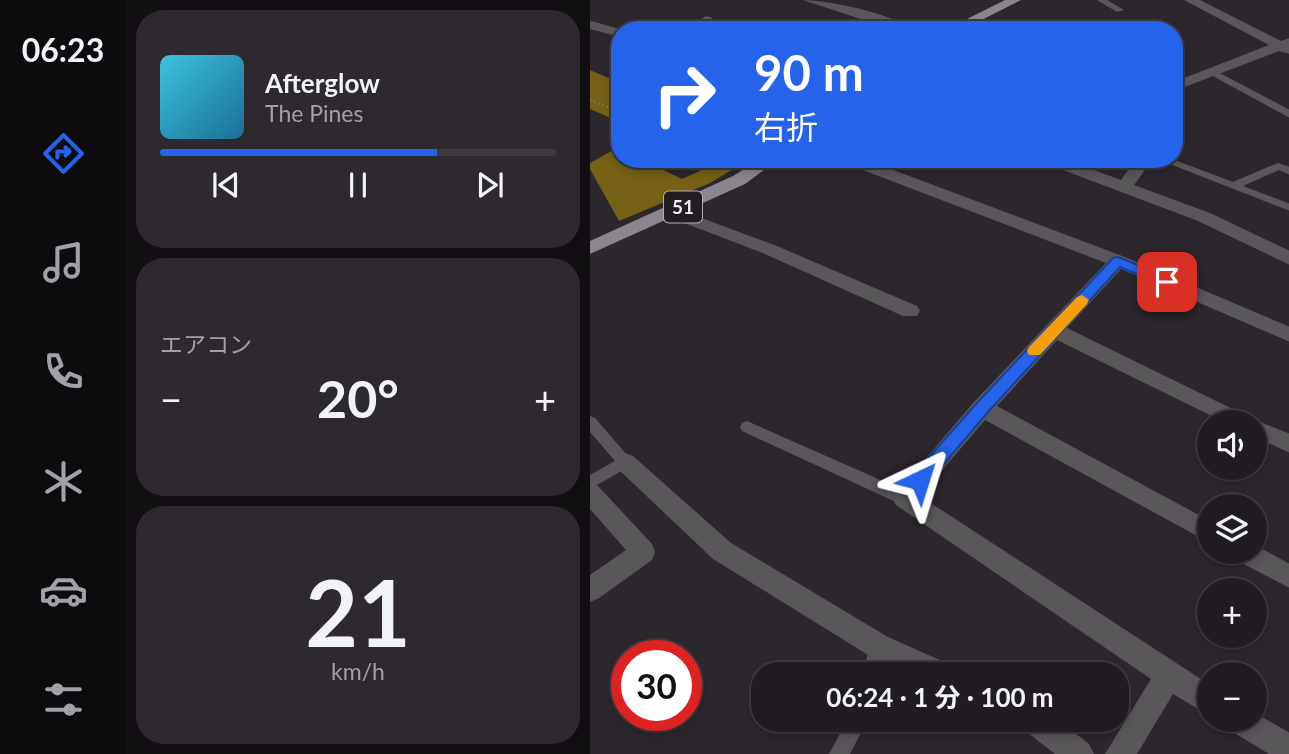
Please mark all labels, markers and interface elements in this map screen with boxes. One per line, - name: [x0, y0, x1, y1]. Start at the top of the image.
- text: 06:23: [22, 30, 104, 69]
- text: 90 m: [754, 43, 864, 101]
- icon: right: [639, 49, 730, 140]
- text: Afterglow: [265, 67, 380, 99]
- text: The Pines: [265, 99, 363, 127]
- text: 右折: [754, 107, 818, 146]
- icon: directions: [39, 129, 88, 178]
- icon: previous: [207, 166, 245, 204]
- icon: pause: [339, 166, 377, 204]
- icon: next: [471, 166, 509, 204]
- road number: 51: [664, 192, 702, 223]
- icon: music: [39, 238, 88, 287]
- pin: [1137, 252, 1197, 312]
- icon: arrive: [1148, 263, 1186, 301]
- text: エアコン: [160, 330, 252, 358]
- icon: phone: [39, 347, 88, 396]
- text: 20°: [317, 367, 399, 429]
- text: −: [160, 376, 182, 422]
- text: +: [534, 376, 556, 422]
- map controls: [1197, 410, 1267, 732]
- button: sound: [1197, 410, 1267, 480]
- position arrow: [883, 443, 957, 517]
- icon: climate: [39, 457, 88, 506]
- button: layers: [1197, 494, 1267, 564]
- text: 21: [305, 557, 411, 666]
- icon: car: [39, 566, 88, 615]
- button: +: [1197, 578, 1267, 648]
- speed limit sign: 30: [611, 640, 702, 731]
- text: km/h: [331, 657, 385, 685]
- button: −: [1197, 662, 1267, 732]
- icon: filters: [39, 675, 88, 724]
- text: 06:24 · 1 分 · 100 m: [826, 681, 1054, 713]

